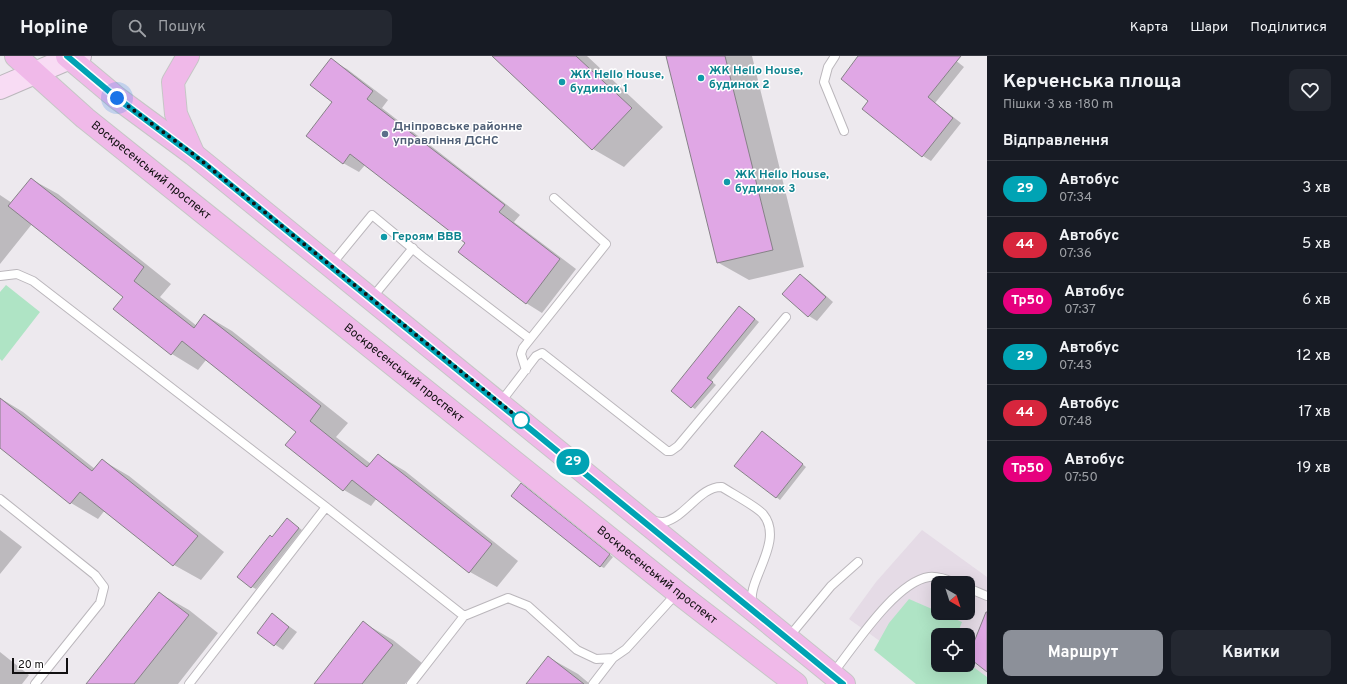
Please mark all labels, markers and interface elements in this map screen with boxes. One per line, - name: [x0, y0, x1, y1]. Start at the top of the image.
- search box: [112, 10, 392, 46]
- text: Hopline: [20, 16, 88, 40]
- icon: search: [126, 17, 148, 39]
- text: Пошук: [158, 18, 206, 37]
- text: Карта: [1130, 19, 1168, 36]
- text: Шари: [1190, 19, 1228, 36]
- text: Поділитися: [1250, 19, 1327, 36]
- place label: ЖК Hello House, будинок 2: [709, 63, 803, 93]
- place label: ЖК Hello House, будинок 1: [570, 67, 664, 97]
- button: heart: [1289, 69, 1331, 111]
- text: Керченська площа: [1003, 70, 1181, 94]
- marker: ЖК Hello House, будинок 2: [696, 73, 706, 83]
- marker: ЖК Hello House, будинок 1: [557, 77, 567, 87]
- your location: [107, 88, 127, 108]
- text: Пішки · 3 хв · 180 m: [1003, 97, 1113, 113]
- street label: Воскресенський проспект: [87, 118, 215, 224]
- place label: Дніпровське районне управління ДСНС: [393, 119, 523, 149]
- marker: Дніпровське районне управління ДСНС: [380, 129, 390, 139]
- text: Відправлення: [1003, 132, 1109, 151]
- place label: ЖК Hello House, будинок 3: [735, 167, 829, 197]
- text: Автобус: [1059, 171, 1119, 190]
- marker: ЖК Hello House, будинок 3: [722, 177, 732, 187]
- text: 3 хв: [1302, 179, 1331, 198]
- text: 29: [1016, 180, 1034, 197]
- text: 07:34: [1059, 190, 1092, 206]
- text: Автобус: [1059, 227, 1119, 246]
- place label: Героям ВВВ: [392, 229, 462, 245]
- marker: Героям ВВВ: [379, 232, 389, 242]
- text: 5 хв: [1302, 235, 1331, 254]
- text: 44: [1016, 236, 1034, 253]
- text: 07:36: [1059, 246, 1092, 262]
- text: Автобус: [1064, 283, 1125, 302]
- text: 6 хв: [1302, 291, 1331, 310]
- text: Тр50: [1011, 292, 1044, 309]
- text: 07:37: [1064, 302, 1096, 318]
- street label: Воскресенський проспект: [340, 320, 468, 427]
- text: Автобус: [1059, 339, 1119, 358]
- text: 12 хв: [1297, 347, 1331, 366]
- text: 29: [1016, 348, 1034, 365]
- text: 07:43: [1059, 358, 1092, 374]
- text: Автобус: [1059, 395, 1119, 414]
- text: 17 хв: [1299, 403, 1331, 422]
- text: 44: [1016, 404, 1034, 421]
- unlabelled marker: [512, 411, 530, 429]
- text: 07:48: [1059, 414, 1092, 430]
- line badge: 29: [555, 449, 591, 475]
- text: Автобус: [1064, 451, 1125, 470]
- text: 29: [564, 453, 582, 470]
- text: 19 хв: [1297, 459, 1331, 478]
- text: Тр50: [1011, 460, 1044, 477]
- text: 07:50: [1064, 470, 1098, 486]
- street label: Воскресенський проспект: [593, 523, 721, 629]
- north arrow: [931, 576, 975, 620]
- map controls: [931, 576, 975, 672]
- button: locate: [931, 628, 975, 672]
- button: Маршрут: [1003, 630, 1163, 676]
- button: Квитки: [1171, 630, 1331, 676]
- scale bar: [12, 656, 68, 675]
- text: 20 m: [18, 658, 44, 672]

